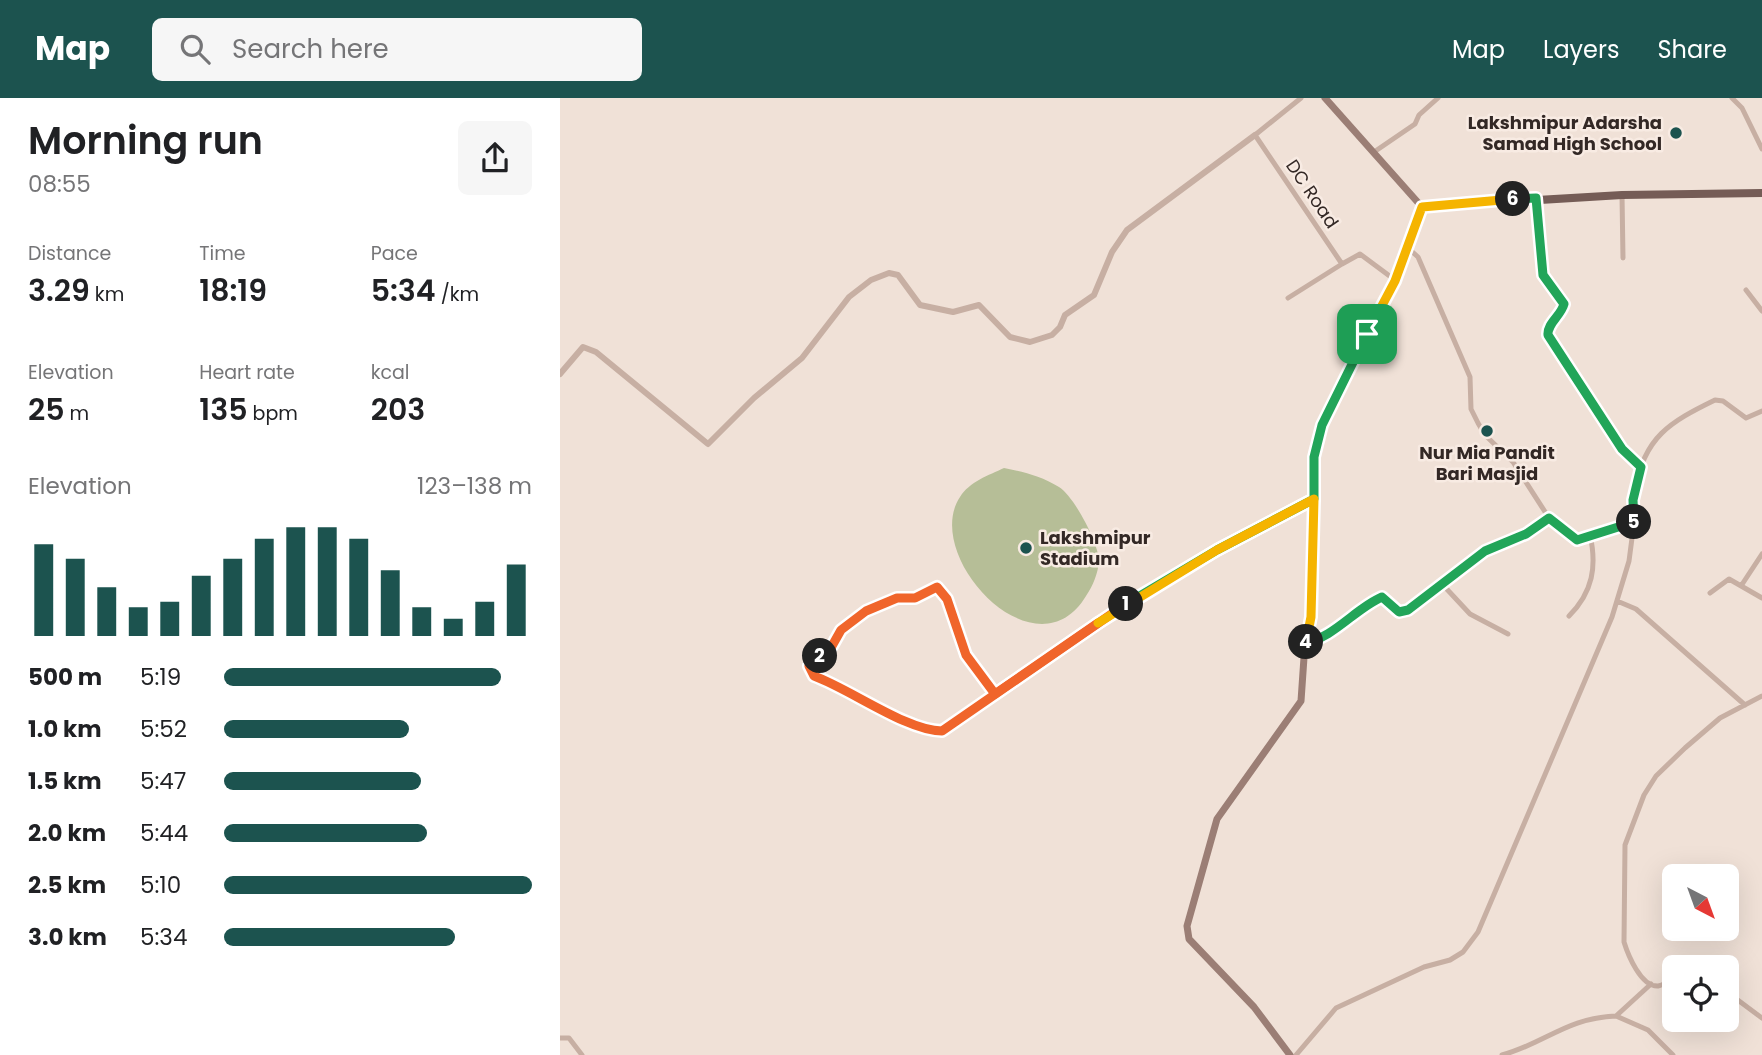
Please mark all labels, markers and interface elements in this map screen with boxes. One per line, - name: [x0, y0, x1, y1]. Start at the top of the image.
- search box: [152, 18, 642, 81]
- text: Map: [35, 25, 110, 72]
- icon: search: [176, 30, 214, 68]
- text: Search here: [232, 31, 389, 67]
- text: Map: [1452, 33, 1505, 66]
- text: Layers: [1543, 33, 1619, 66]
- text: Share: [1657, 33, 1727, 66]
- place label: Lakshmipur Adarsha Samad High School: [1468, 110, 1662, 156]
- text: Morning run: [28, 114, 263, 167]
- button: share: [458, 121, 532, 195]
- marker: Lakshmipur Adarsha Samad High School: [1668, 125, 1684, 141]
- street label: DC Road: [1280, 154, 1345, 233]
- text: 08:55: [28, 168, 91, 200]
- pin: 6: [1496, 182, 1530, 217]
- text: 6: [1506, 185, 1519, 212]
- text: Distance: [28, 240, 111, 267]
- text: Time: [199, 240, 246, 267]
- text: Pace: [371, 240, 418, 267]
- text: 3.29: [28, 269, 90, 312]
- text: 18:19: [199, 269, 267, 312]
- text: 5:34: [371, 269, 436, 312]
- text: km: [90, 281, 124, 308]
- text: /km: [436, 281, 479, 308]
- pin: [1337, 304, 1397, 364]
- icon: arrive: [1348, 315, 1386, 353]
- text: Elevation: [28, 359, 114, 386]
- text: Heart rate: [199, 359, 295, 386]
- text: kcal: [371, 359, 410, 386]
- text: 25: [28, 388, 65, 431]
- text: 135: [199, 388, 247, 431]
- text: 203: [371, 388, 425, 431]
- text: m: [65, 400, 89, 427]
- text: bpm: [247, 400, 298, 427]
- marker: Nur Mia Pandit Bari Masjid: [1479, 423, 1495, 439]
- place label: Nur Mia Pandit Bari Masjid: [1419, 440, 1555, 486]
- text: Elevation: [28, 470, 132, 502]
- text: 123–138 m: [417, 470, 532, 502]
- pin: 5: [1616, 504, 1652, 540]
- text: 5: [1627, 508, 1640, 535]
- place label: Lakshmipur Stadium: [1040, 525, 1151, 571]
- marker: Lakshmipur Stadium: [1018, 540, 1034, 556]
- pin: 1: [1108, 587, 1144, 622]
- text: 1: [1122, 590, 1129, 617]
- pin: 4: [1288, 624, 1324, 660]
- text: 4: [1299, 628, 1312, 655]
- pin: 2: [803, 638, 838, 674]
- text: 2: [814, 642, 825, 669]
- text: 500 m: [28, 661, 102, 693]
- text: 5:19: [140, 661, 181, 693]
- text: 1.0 km: [28, 713, 102, 745]
- text: 5:52: [140, 713, 187, 745]
- text: 1.5 km: [28, 765, 102, 797]
- text: 5:47: [140, 765, 186, 797]
- text: 2.0 km: [28, 817, 106, 849]
- text: 5:44: [140, 817, 188, 849]
- north arrow: [1662, 864, 1740, 942]
- map controls: [1662, 864, 1739, 1032]
- text: 2.5 km: [28, 869, 106, 901]
- text: 5:10: [140, 869, 181, 901]
- text: 3.0 km: [28, 921, 107, 953]
- text: 5:34: [140, 921, 187, 953]
- button: locate: [1662, 955, 1739, 1032]

